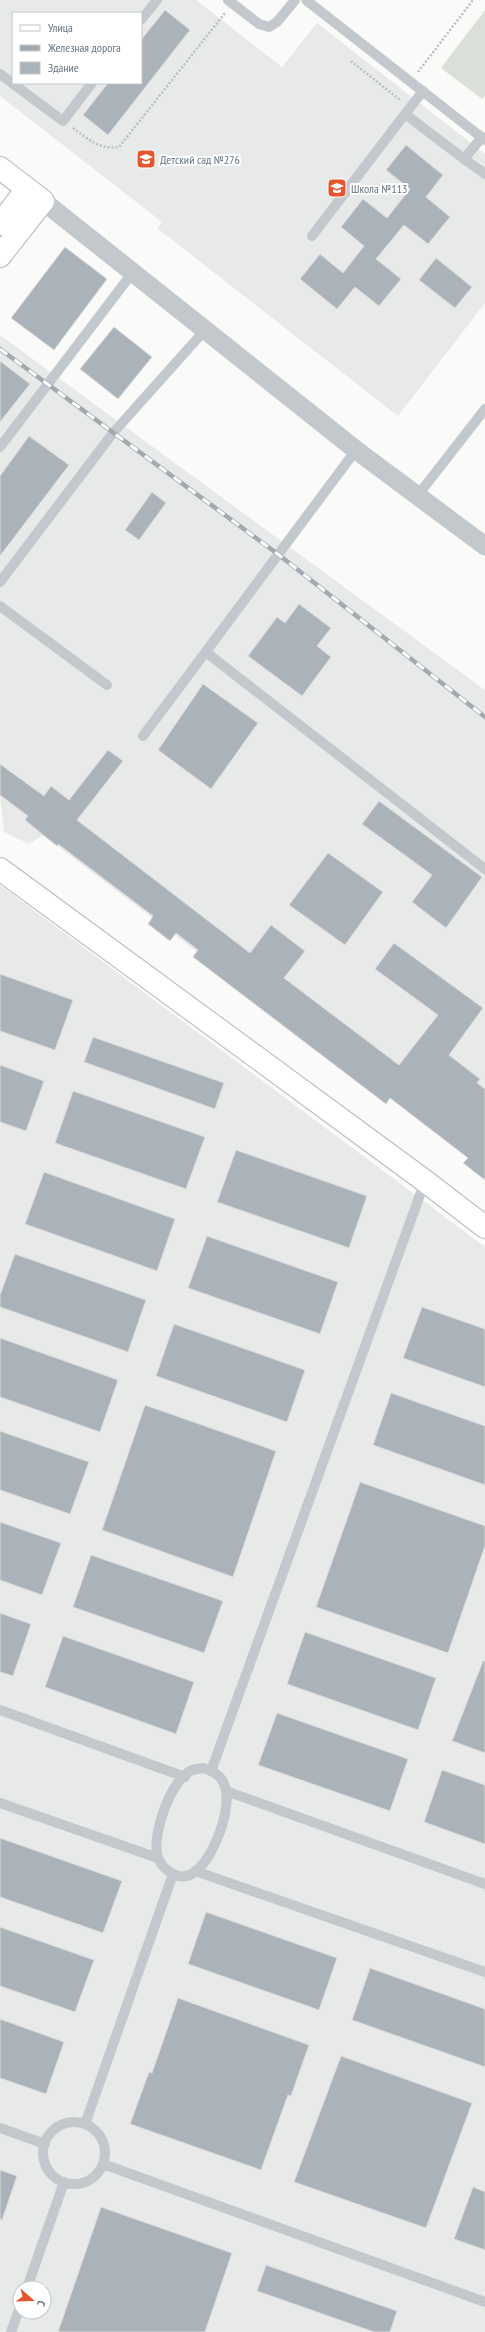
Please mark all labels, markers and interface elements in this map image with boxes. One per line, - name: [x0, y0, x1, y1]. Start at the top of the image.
- legend: [12, 12, 142, 84]
- text: Улица: [48, 20, 73, 35]
- text: Железная дорога: [47, 40, 121, 55]
- text: Здание: [48, 60, 79, 75]
- school or university icon: Детский сад №276: [135, 148, 157, 170]
- place label: Детский сад №276: [160, 152, 240, 167]
- school or university icon: Школа №113: [326, 177, 348, 199]
- place label: Школа №113: [351, 181, 407, 196]
- north arrow: [12, 2280, 52, 2320]
- text: С: [34, 2299, 49, 2308]

